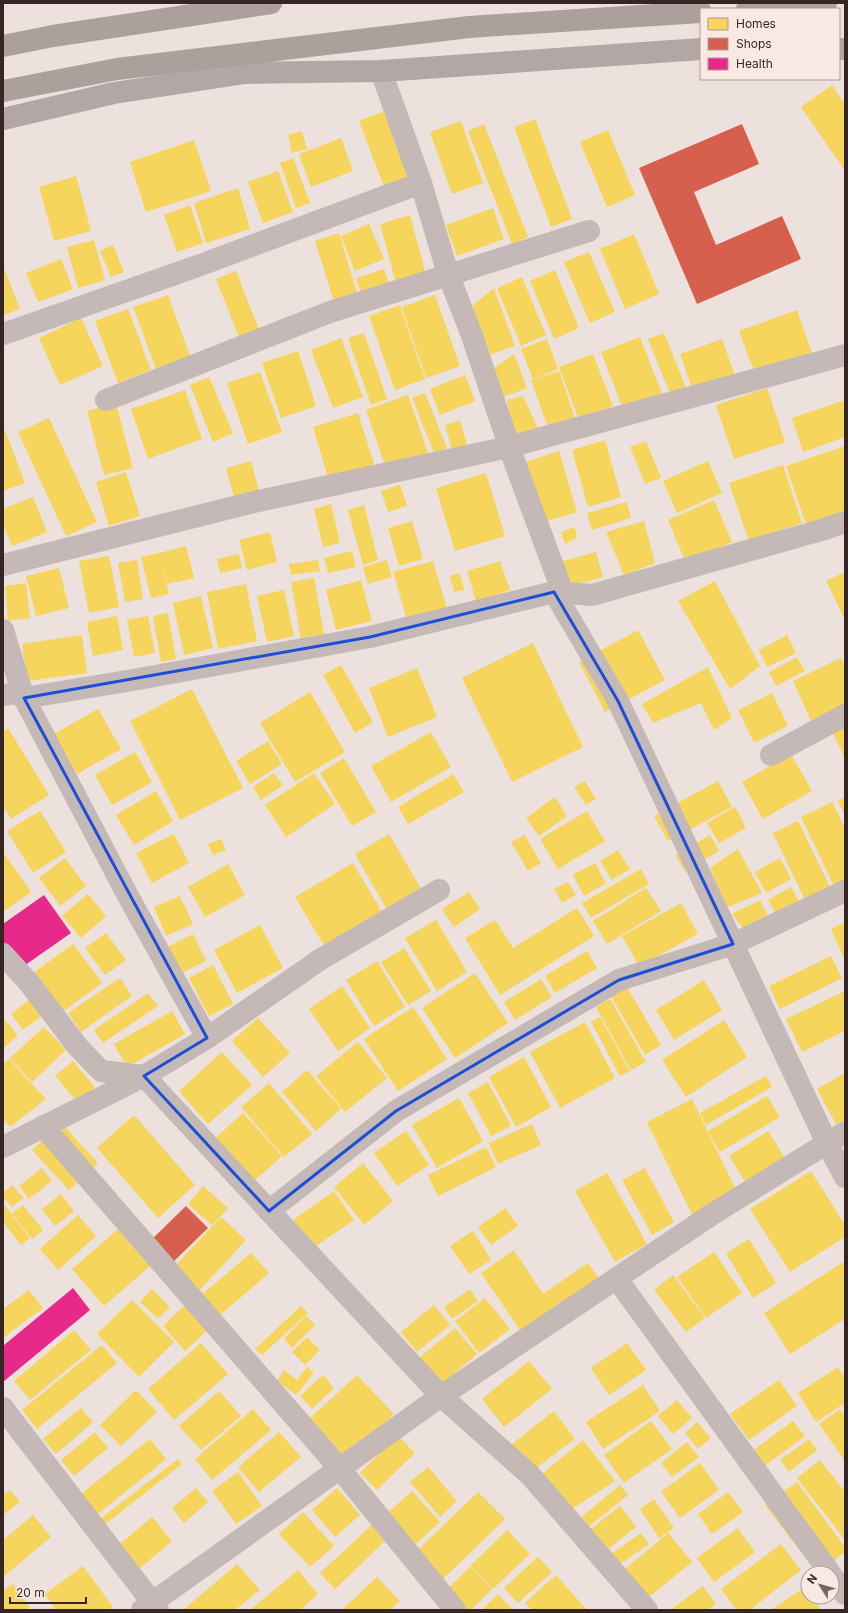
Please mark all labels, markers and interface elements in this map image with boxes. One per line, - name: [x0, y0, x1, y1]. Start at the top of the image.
- legend: [700, 8, 840, 80]
- text: Homes: [736, 16, 776, 31]
- text: Shops: [736, 36, 772, 51]
- text: Health: [736, 56, 773, 71]
- north arrow: [800, 1565, 840, 1605]
- text: N: [804, 1571, 820, 1587]
- scale bar: [10, 1579, 86, 1605]
- text: 20 m: [16, 1585, 45, 1600]

